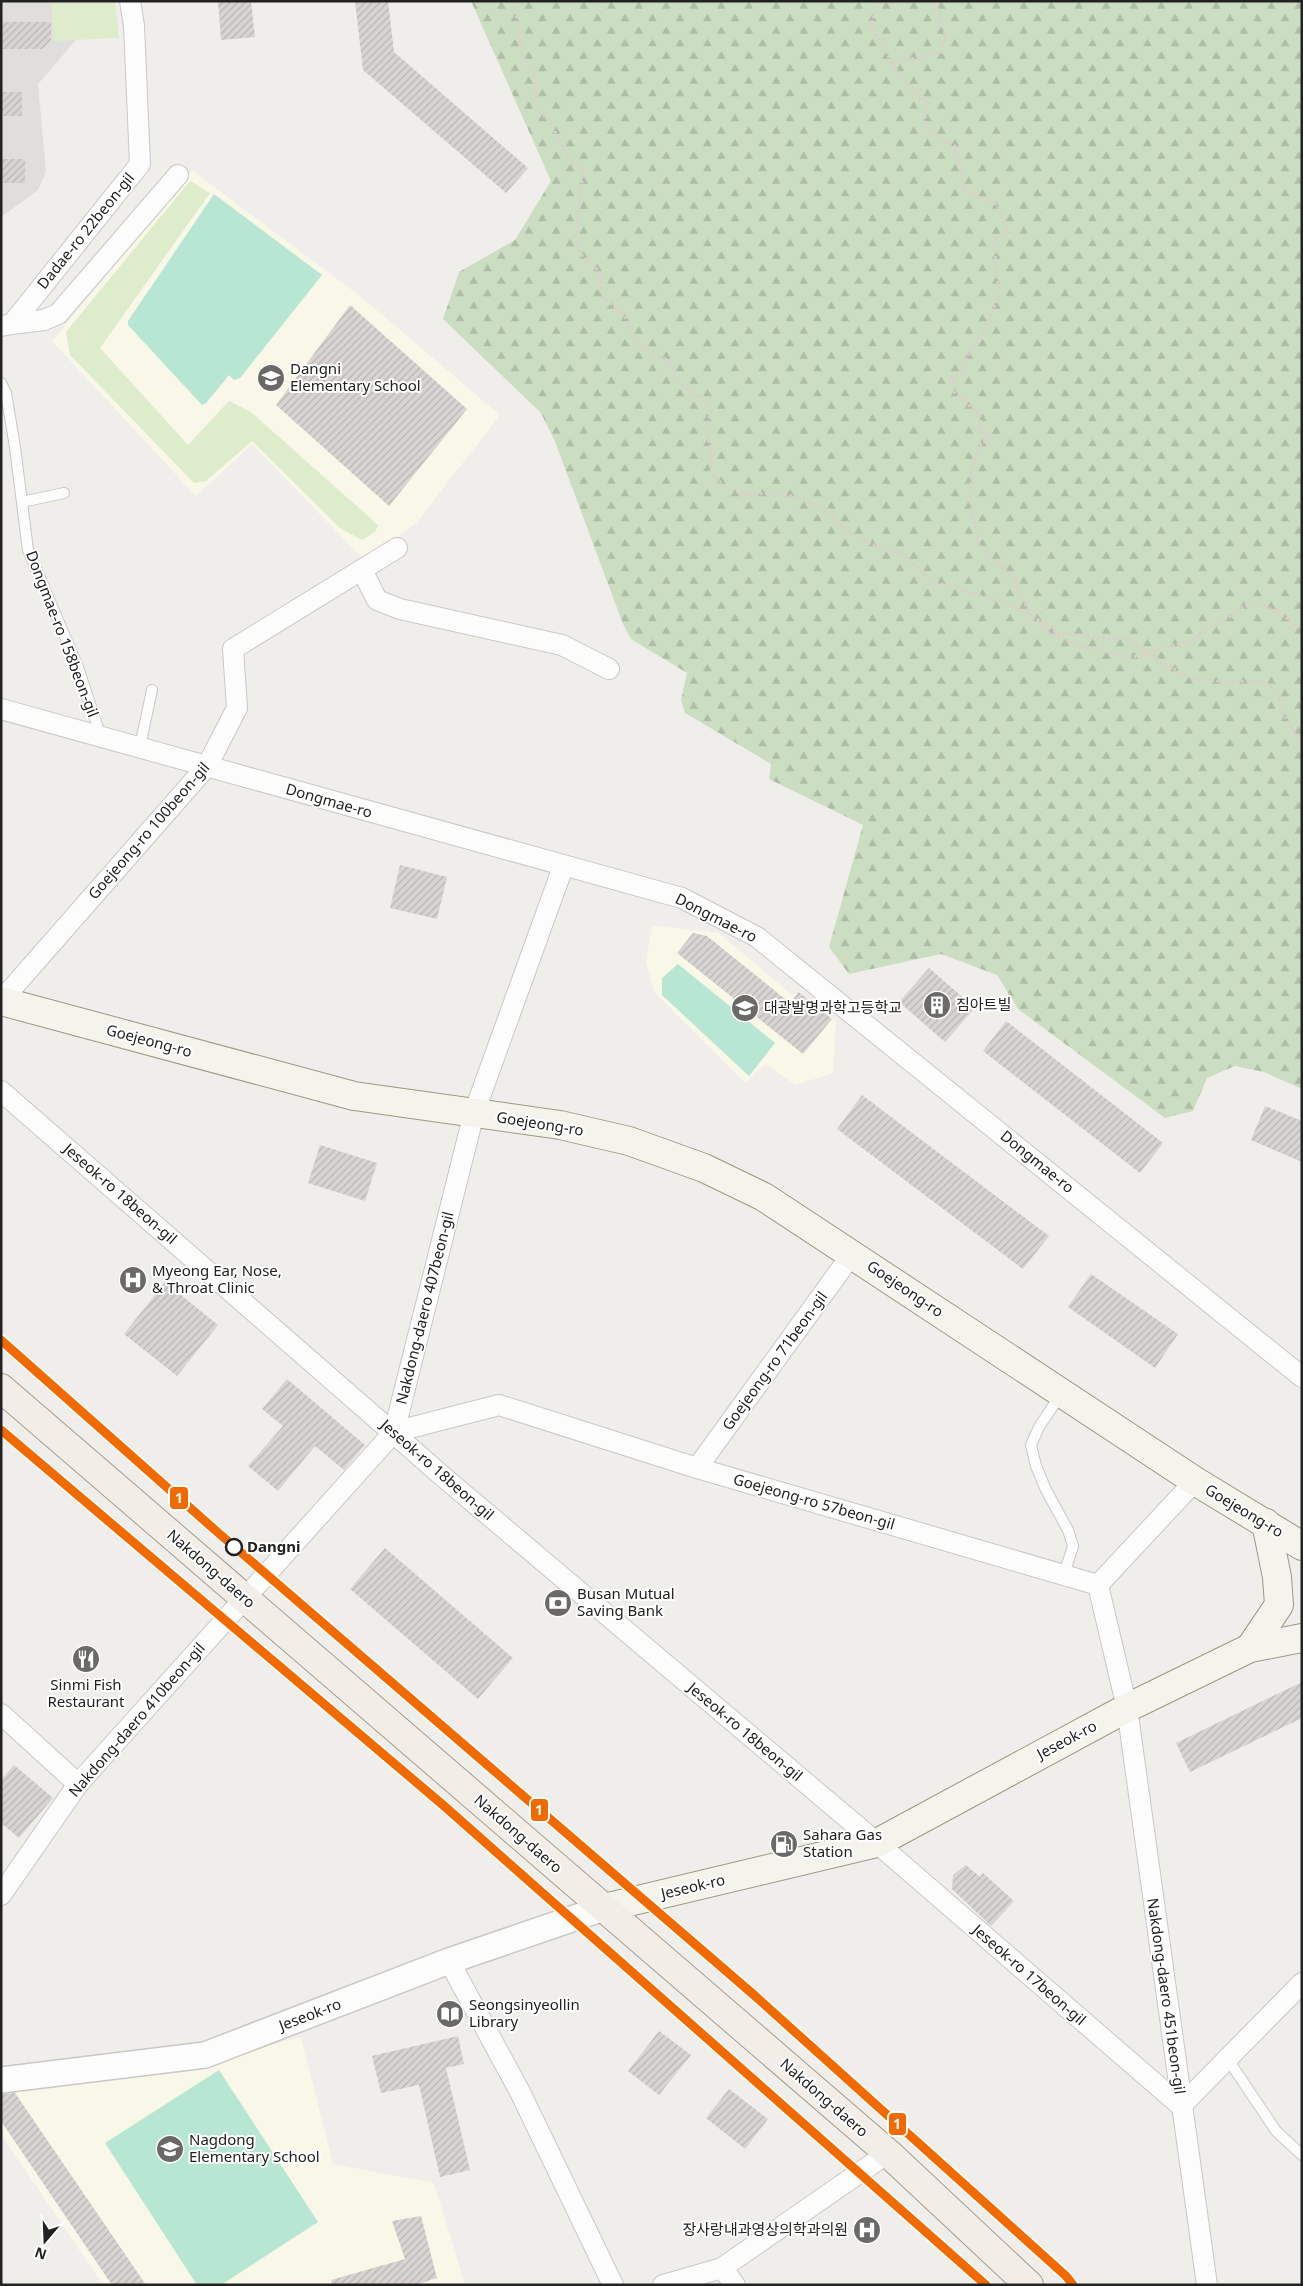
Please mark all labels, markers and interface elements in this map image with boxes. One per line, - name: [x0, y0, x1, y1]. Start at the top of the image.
- street label: Dadae-ro 22beon-gil: [32, 168, 138, 293]
- place label: Dangni Elementary School: [290, 358, 421, 395]
- school or university icon: Dangni Elementary School: [256, 363, 286, 393]
- street label: Dongmae-ro 158beon-gil: [22, 548, 104, 720]
- street label: Goejeong-ro 100beon-gil: [83, 758, 213, 903]
- street label: Dongmae-ro: [284, 778, 375, 822]
- street label: Dongmae-ro: [672, 888, 761, 946]
- building icon: 짐아트빌: [922, 990, 952, 1020]
- school or university icon: 대광발명과학고등학교: [730, 993, 760, 1023]
- place label: 짐아트빌: [956, 994, 1011, 1014]
- place label: 대광발명과학고등학교: [764, 997, 902, 1017]
- street label: Goejeong-ro: [104, 1019, 194, 1061]
- street label: Goejeong-ro: [495, 1106, 585, 1140]
- street label: Dongmae-ro: [997, 1125, 1079, 1197]
- street label: Jeseok-ro 18beon-gil: [58, 1137, 182, 1248]
- street label: Nakdong-daero 407beon-gil: [390, 1209, 458, 1406]
- street label: Goejeong-ro: [863, 1255, 948, 1321]
- place label: Myeong Ear, Nose, & Throat Clinic: [152, 1260, 282, 1297]
- hospital icon: Myeong Ear, Nose, & Throat Clinic: [118, 1265, 148, 1295]
- street label: Goejeong-ro 71beon-gil: [717, 1287, 831, 1434]
- street label: Jeseok-ro 18beon-gil: [375, 1413, 499, 1524]
- street label: Goejeong-ro 57beon-gil: [731, 1468, 897, 1534]
- street label: Goejeong-ro: [1202, 1479, 1287, 1541]
- line badge: 1: [169, 1486, 189, 1510]
- text: 1: [175, 1488, 183, 1507]
- street label: Nakdong-daero: [163, 1524, 260, 1612]
- place label: Dangni: [247, 1536, 300, 1556]
- marker: Dangni: [225, 1538, 243, 1556]
- place label: Busan Mutual Saving Bank: [577, 1583, 675, 1620]
- bank icon: Busan Mutual Saving Bank: [543, 1588, 573, 1618]
- street label: Nakdong-daero 410beon-gil: [64, 1638, 209, 1801]
- restaurant icon: Sinmi Fish Restaurant: [71, 1644, 101, 1674]
- place label: Sinmi Fish Restaurant: [47, 1674, 125, 1711]
- street label: Jeseok-ro 18beon-gil: [683, 1676, 807, 1785]
- street label: Jeseok-ro: [1031, 1715, 1100, 1764]
- street label: Nakdong-daero: [470, 1789, 567, 1877]
- line badge: 1: [530, 1798, 549, 1822]
- text: 1: [535, 1800, 543, 1819]
- place label: Sahara Gas Station: [803, 1824, 882, 1861]
- fuel station icon: Sahara Gas Station: [769, 1829, 799, 1859]
- street label: Jeseok-ro: [657, 1869, 727, 1904]
- street label: Nakdong-daero 451beon-gil: [1143, 1896, 1191, 2095]
- street label: Jeseok-ro 17beon-gil: [967, 1918, 1091, 2029]
- street label: Jeseok-ro: [274, 1993, 344, 2036]
- place label: Seongsinyeollin Library: [469, 1994, 580, 2031]
- library icon: Seongsinyeollin Library: [435, 1999, 465, 2029]
- street label: Nakdong-daero: [776, 2053, 873, 2141]
- line badge: 1: [888, 2112, 907, 2136]
- text: 1: [893, 2114, 901, 2133]
- place label: Nagdong Elementary School: [189, 2129, 320, 2166]
- school or university icon: Nagdong Elementary School: [155, 2134, 185, 2164]
- hospital icon: 장사랑내과영상의학과의원: [852, 2215, 882, 2245]
- north arrow: [20, 2216, 70, 2266]
- place label: 장사랑내과영상의학과의원: [682, 2219, 848, 2239]
- text: N: [32, 2243, 49, 2265]

